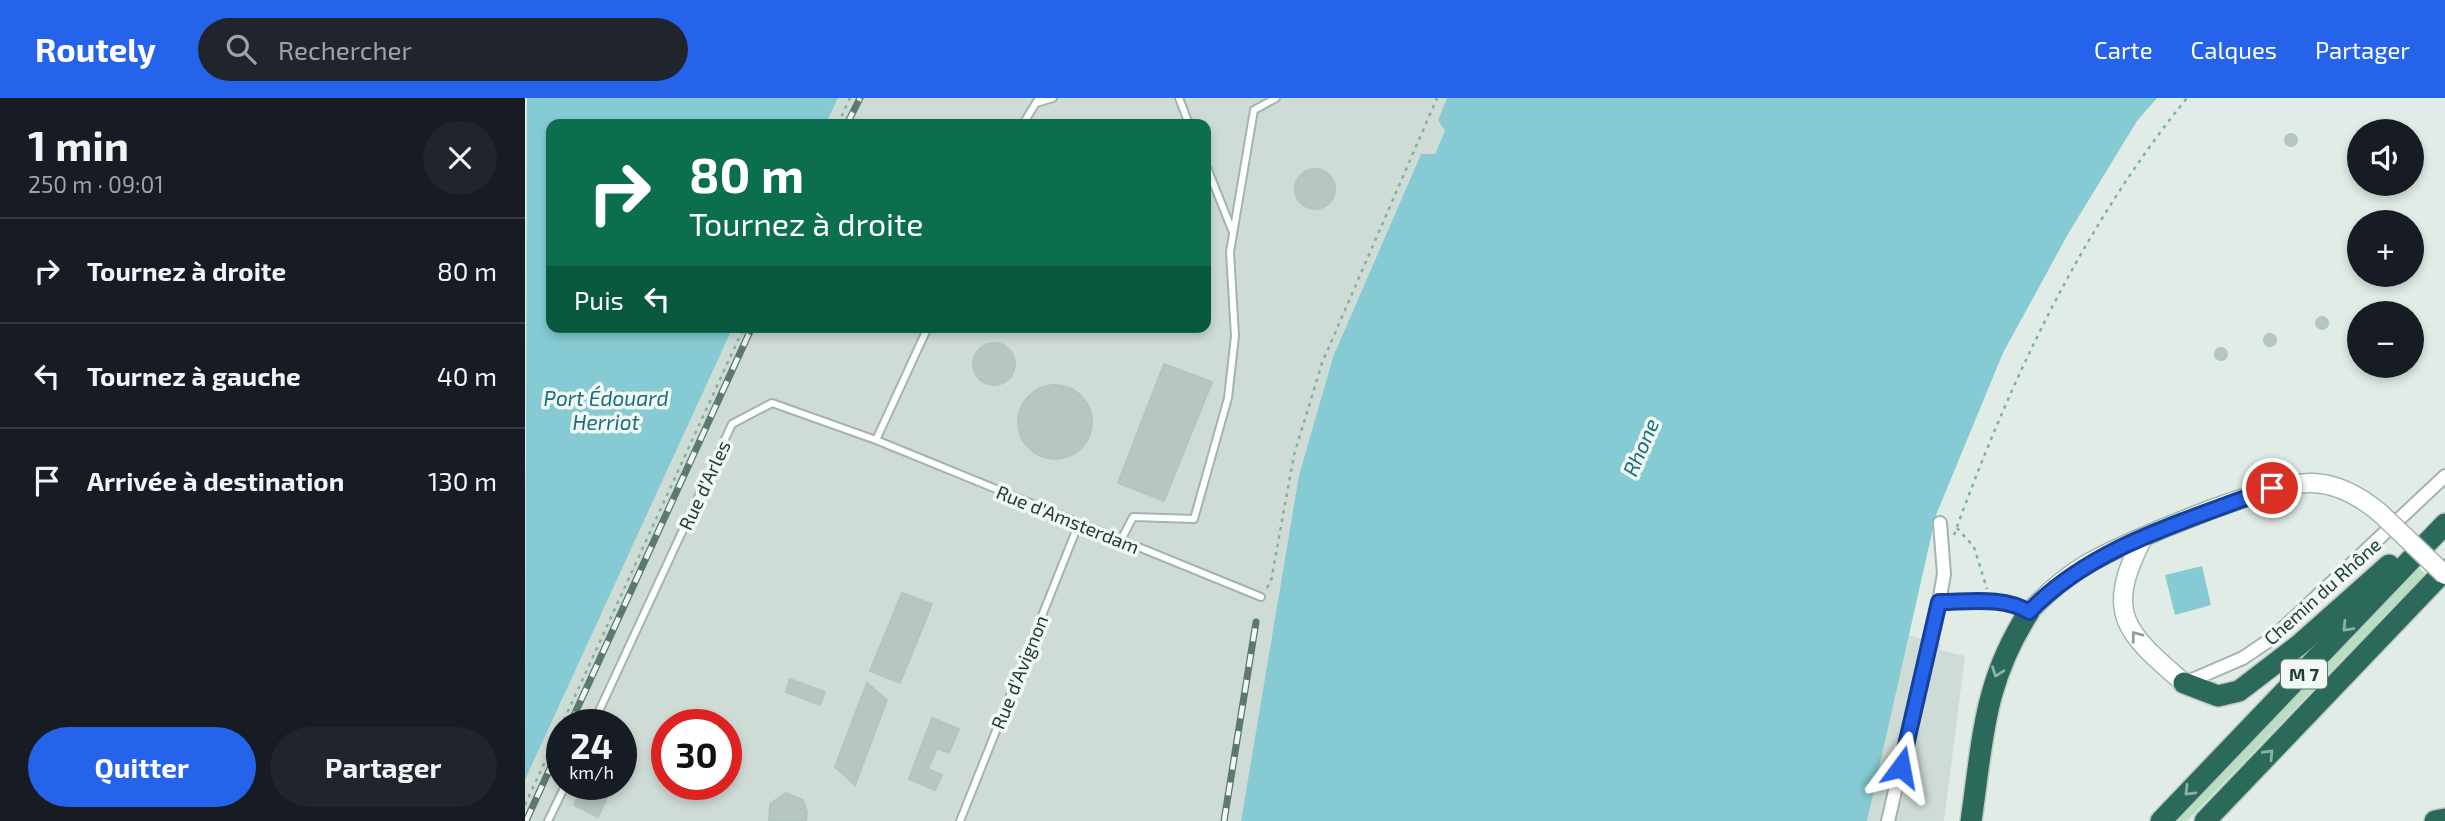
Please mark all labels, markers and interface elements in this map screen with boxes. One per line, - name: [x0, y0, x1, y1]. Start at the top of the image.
- search box: [198, 18, 688, 81]
- text: Routely: [35, 29, 156, 69]
- icon: search: [222, 30, 260, 68]
- text: Rechercher: [278, 34, 412, 65]
- text: Carte: [2094, 35, 2153, 64]
- text: Calques: [2191, 35, 2277, 64]
- text: Partager: [2315, 35, 2410, 64]
- text: 1 min: [28, 119, 129, 169]
- map controls: [2347, 119, 2424, 378]
- button: sound: [2347, 119, 2424, 196]
- button: close: [423, 121, 497, 195]
- text: 80 m: [689, 144, 804, 203]
- icon: right: [574, 147, 665, 238]
- text: 250 m · 09:01: [28, 170, 164, 198]
- text: Tournez à droite: [689, 204, 923, 242]
- button: +: [2347, 210, 2424, 287]
- icon: right: [28, 252, 66, 290]
- text: Tournez à droite: [87, 255, 286, 286]
- text: 80 m: [437, 255, 497, 286]
- icon: left: [638, 280, 676, 318]
- text: Puis: [574, 284, 624, 315]
- button: −: [2347, 301, 2424, 378]
- icon: left: [28, 357, 66, 395]
- text: Tournez à gauche: [87, 360, 301, 391]
- text: 40 m: [437, 360, 497, 391]
- water label: Port Édouard Herriot: [544, 385, 668, 434]
- water label: Rhone: [1617, 414, 1663, 480]
- street label: Rue d'Arles: [673, 437, 735, 533]
- pin: [2242, 458, 2302, 518]
- icon: arrive: [28, 462, 66, 500]
- text: Arrivée à destination: [87, 465, 344, 496]
- text: 130 m: [428, 465, 497, 496]
- icon: arrive: [2253, 469, 2291, 507]
- street label: Rue d'Amsterdam: [993, 480, 1143, 558]
- street label: Chemin du Rhône: [2259, 532, 2385, 650]
- street label: Rue d'Avignon: [986, 612, 1052, 732]
- one-way arrow: [2343, 619, 2356, 632]
- one-way arrow: [2131, 631, 2144, 644]
- road number: M 7: [2281, 660, 2327, 688]
- one-way arrow: [1991, 665, 2005, 677]
- speed limit sign: 30: [651, 709, 742, 800]
- text: 24: [570, 724, 613, 766]
- button: Quitter: [28, 727, 256, 807]
- button: Partager: [270, 727, 497, 807]
- position arrow: [1864, 730, 1938, 804]
- one-way arrow: [2260, 749, 2273, 762]
- text: km/h: [569, 761, 614, 783]
- one-way arrow: [2185, 783, 2198, 796]

